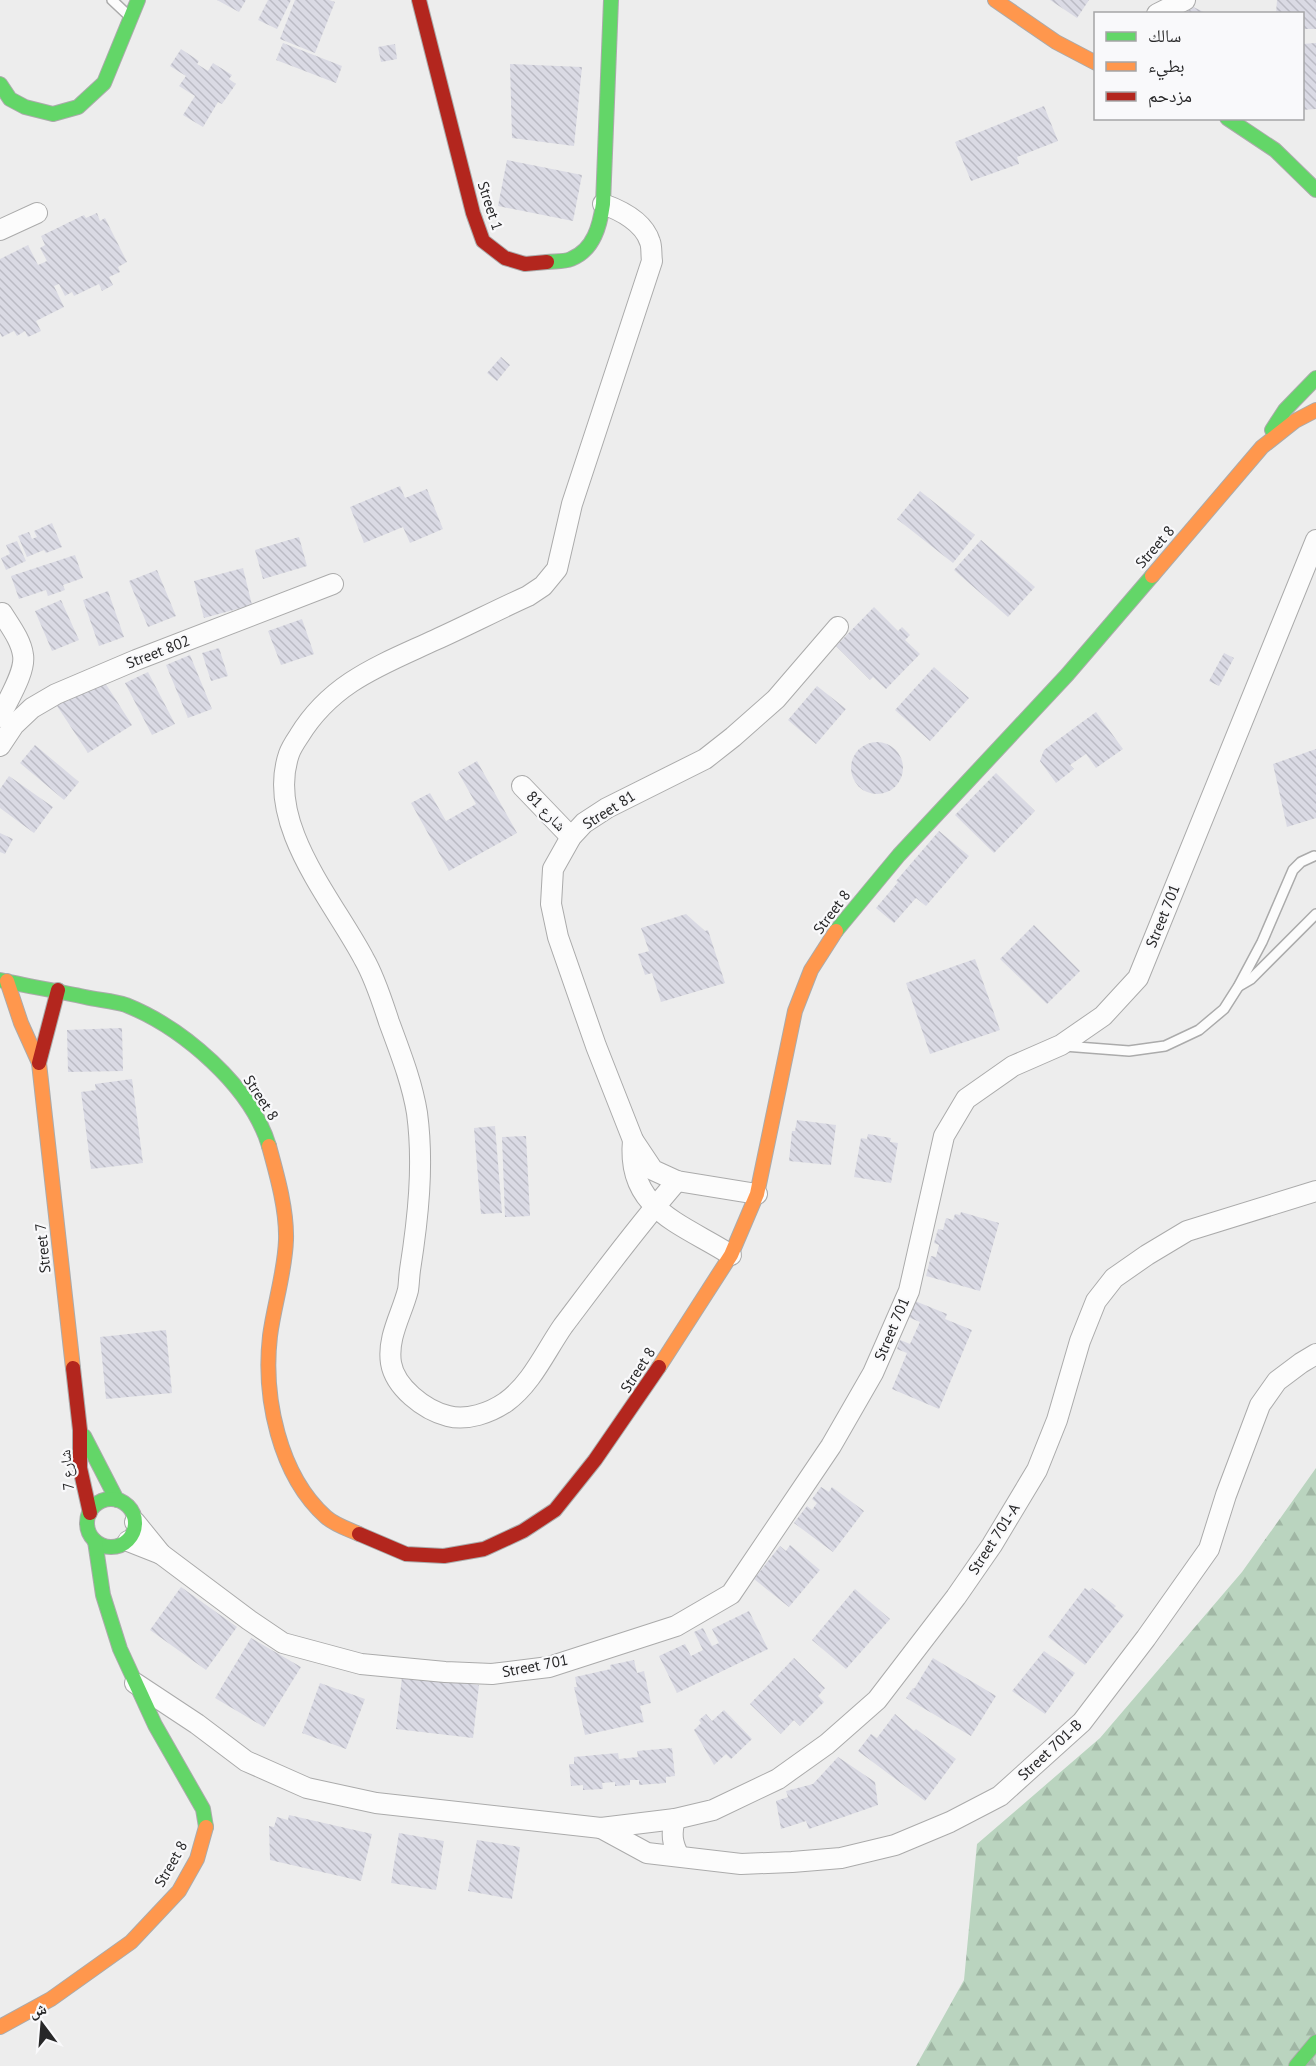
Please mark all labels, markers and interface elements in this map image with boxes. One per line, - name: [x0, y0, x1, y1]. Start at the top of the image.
- legend: [1094, 12, 1304, 120]
- text: سالك: [1148, 24, 1181, 47]
- text: بطيء: [1148, 54, 1185, 81]
- text: مزدحم: [1148, 84, 1192, 108]
- street label: Street 1: [474, 179, 507, 233]
- street label: Street 8: [1131, 521, 1178, 572]
- street label: Street 802: [123, 631, 192, 672]
- street label: شارع 81: [522, 786, 570, 836]
- street label: Street 81: [579, 786, 639, 833]
- street label: Street 701: [1141, 881, 1184, 950]
- street label: Street 8: [809, 886, 854, 938]
- street label: Street 8: [240, 1071, 283, 1124]
- street label: Street 7: [30, 1222, 55, 1274]
- street label: Street 701: [870, 1294, 913, 1363]
- street label: Street 8: [616, 1343, 659, 1396]
- street label: شارع 7: [55, 1449, 79, 1491]
- street label: Street 701-A: [964, 1499, 1024, 1578]
- street label: Street 701: [500, 1650, 570, 1681]
- street label: Street 701-B: [1014, 1715, 1086, 1784]
- street label: Street 8: [150, 1837, 191, 1890]
- north arrow: [12, 1994, 72, 2054]
- text: ش: [27, 1998, 49, 2022]

